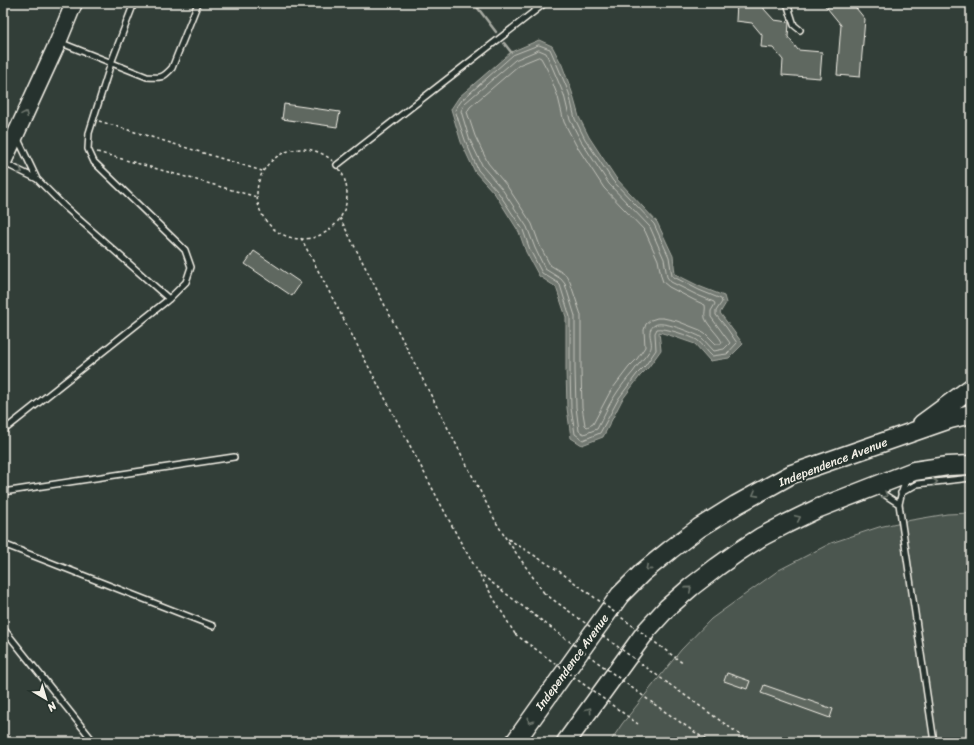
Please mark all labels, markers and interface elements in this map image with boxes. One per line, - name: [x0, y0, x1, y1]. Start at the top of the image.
- one-way arrow: [20, 110, 28, 118]
- one-way arrow: [16, 166, 23, 174]
- street label: Independence Avenue: [774, 431, 891, 493]
- one-way arrow: [932, 478, 938, 487]
- one-way arrow: [752, 490, 759, 497]
- one-way arrow: [881, 490, 888, 498]
- one-way arrow: [793, 515, 801, 523]
- one-way arrow: [646, 563, 653, 570]
- one-way arrow: [684, 586, 692, 594]
- street label: Independence Avenue: [529, 609, 615, 716]
- north arrow: [26, 679, 66, 719]
- text: N: [43, 696, 61, 717]
- one-way arrow: [584, 708, 591, 715]
- one-way arrow: [527, 717, 535, 724]

